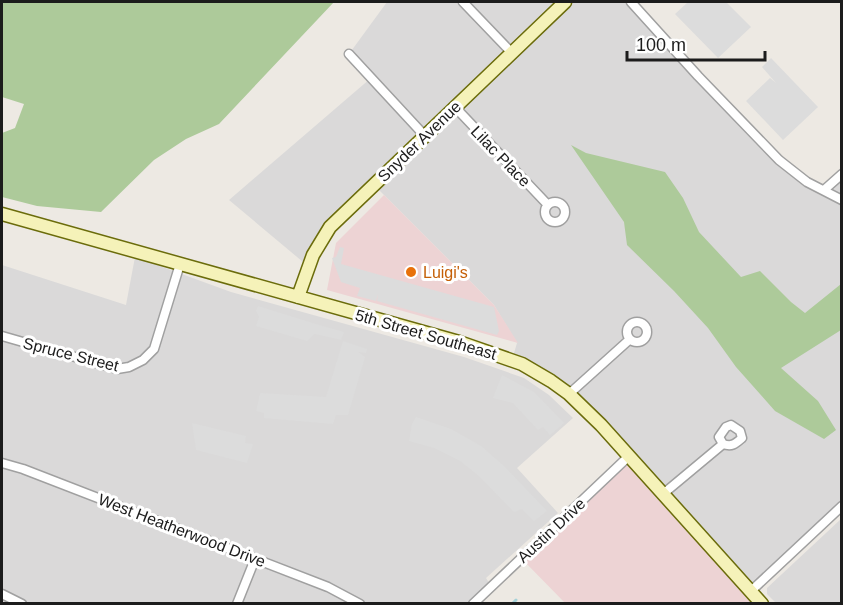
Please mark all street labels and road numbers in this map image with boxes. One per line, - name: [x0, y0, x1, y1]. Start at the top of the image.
- street label: Snyder Avenue: [375, 98, 464, 185]
- street label: Lilac Place: [468, 123, 534, 190]
- street label: 5th Street Southeast: [353, 306, 499, 363]
- street label: Spruce Street: [21, 334, 121, 375]
- street label: West Heatherwood Drive: [96, 491, 268, 570]
- street label: Austin Drive: [514, 495, 589, 566]

